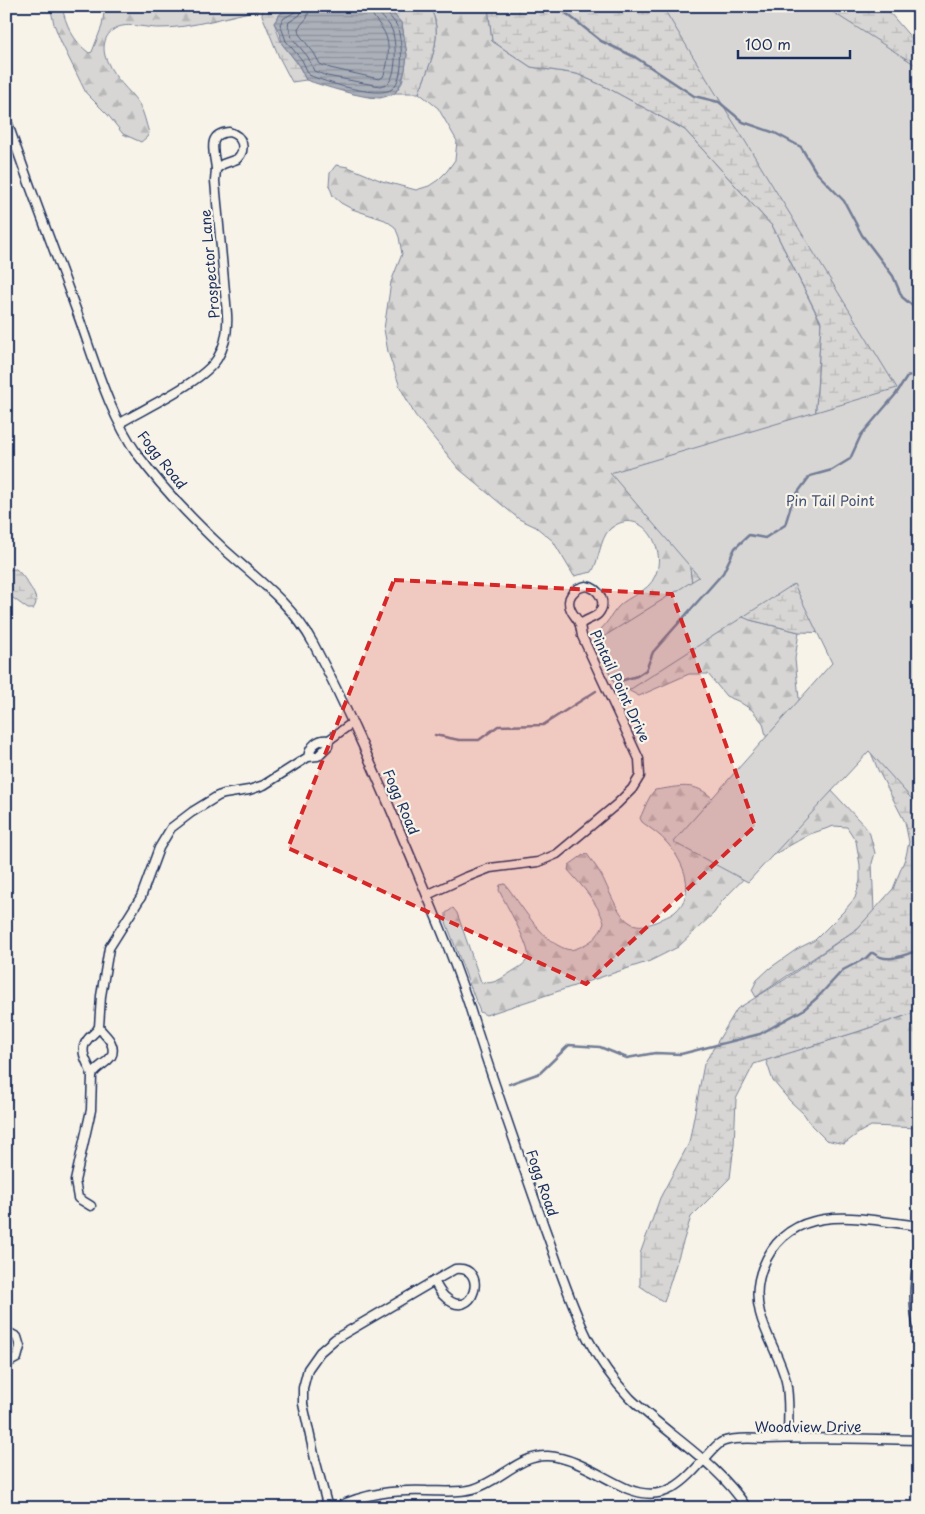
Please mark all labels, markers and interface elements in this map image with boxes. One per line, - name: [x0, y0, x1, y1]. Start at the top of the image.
- scale bar: [738, 28, 850, 60]
- text: 100 m: [745, 32, 791, 55]
- street label: Prospector Lane: [194, 208, 225, 320]
- street label: Fogg Road: [133, 426, 192, 494]
- park label: Pin Tail Point: [786, 490, 875, 511]
- street label: Pintail Point Drive: [585, 626, 656, 745]
- street label: Fogg Road: [378, 766, 425, 838]
- street label: Fogg Road: [521, 1146, 564, 1219]
- street label: Woodview Drive: [755, 1416, 861, 1437]

